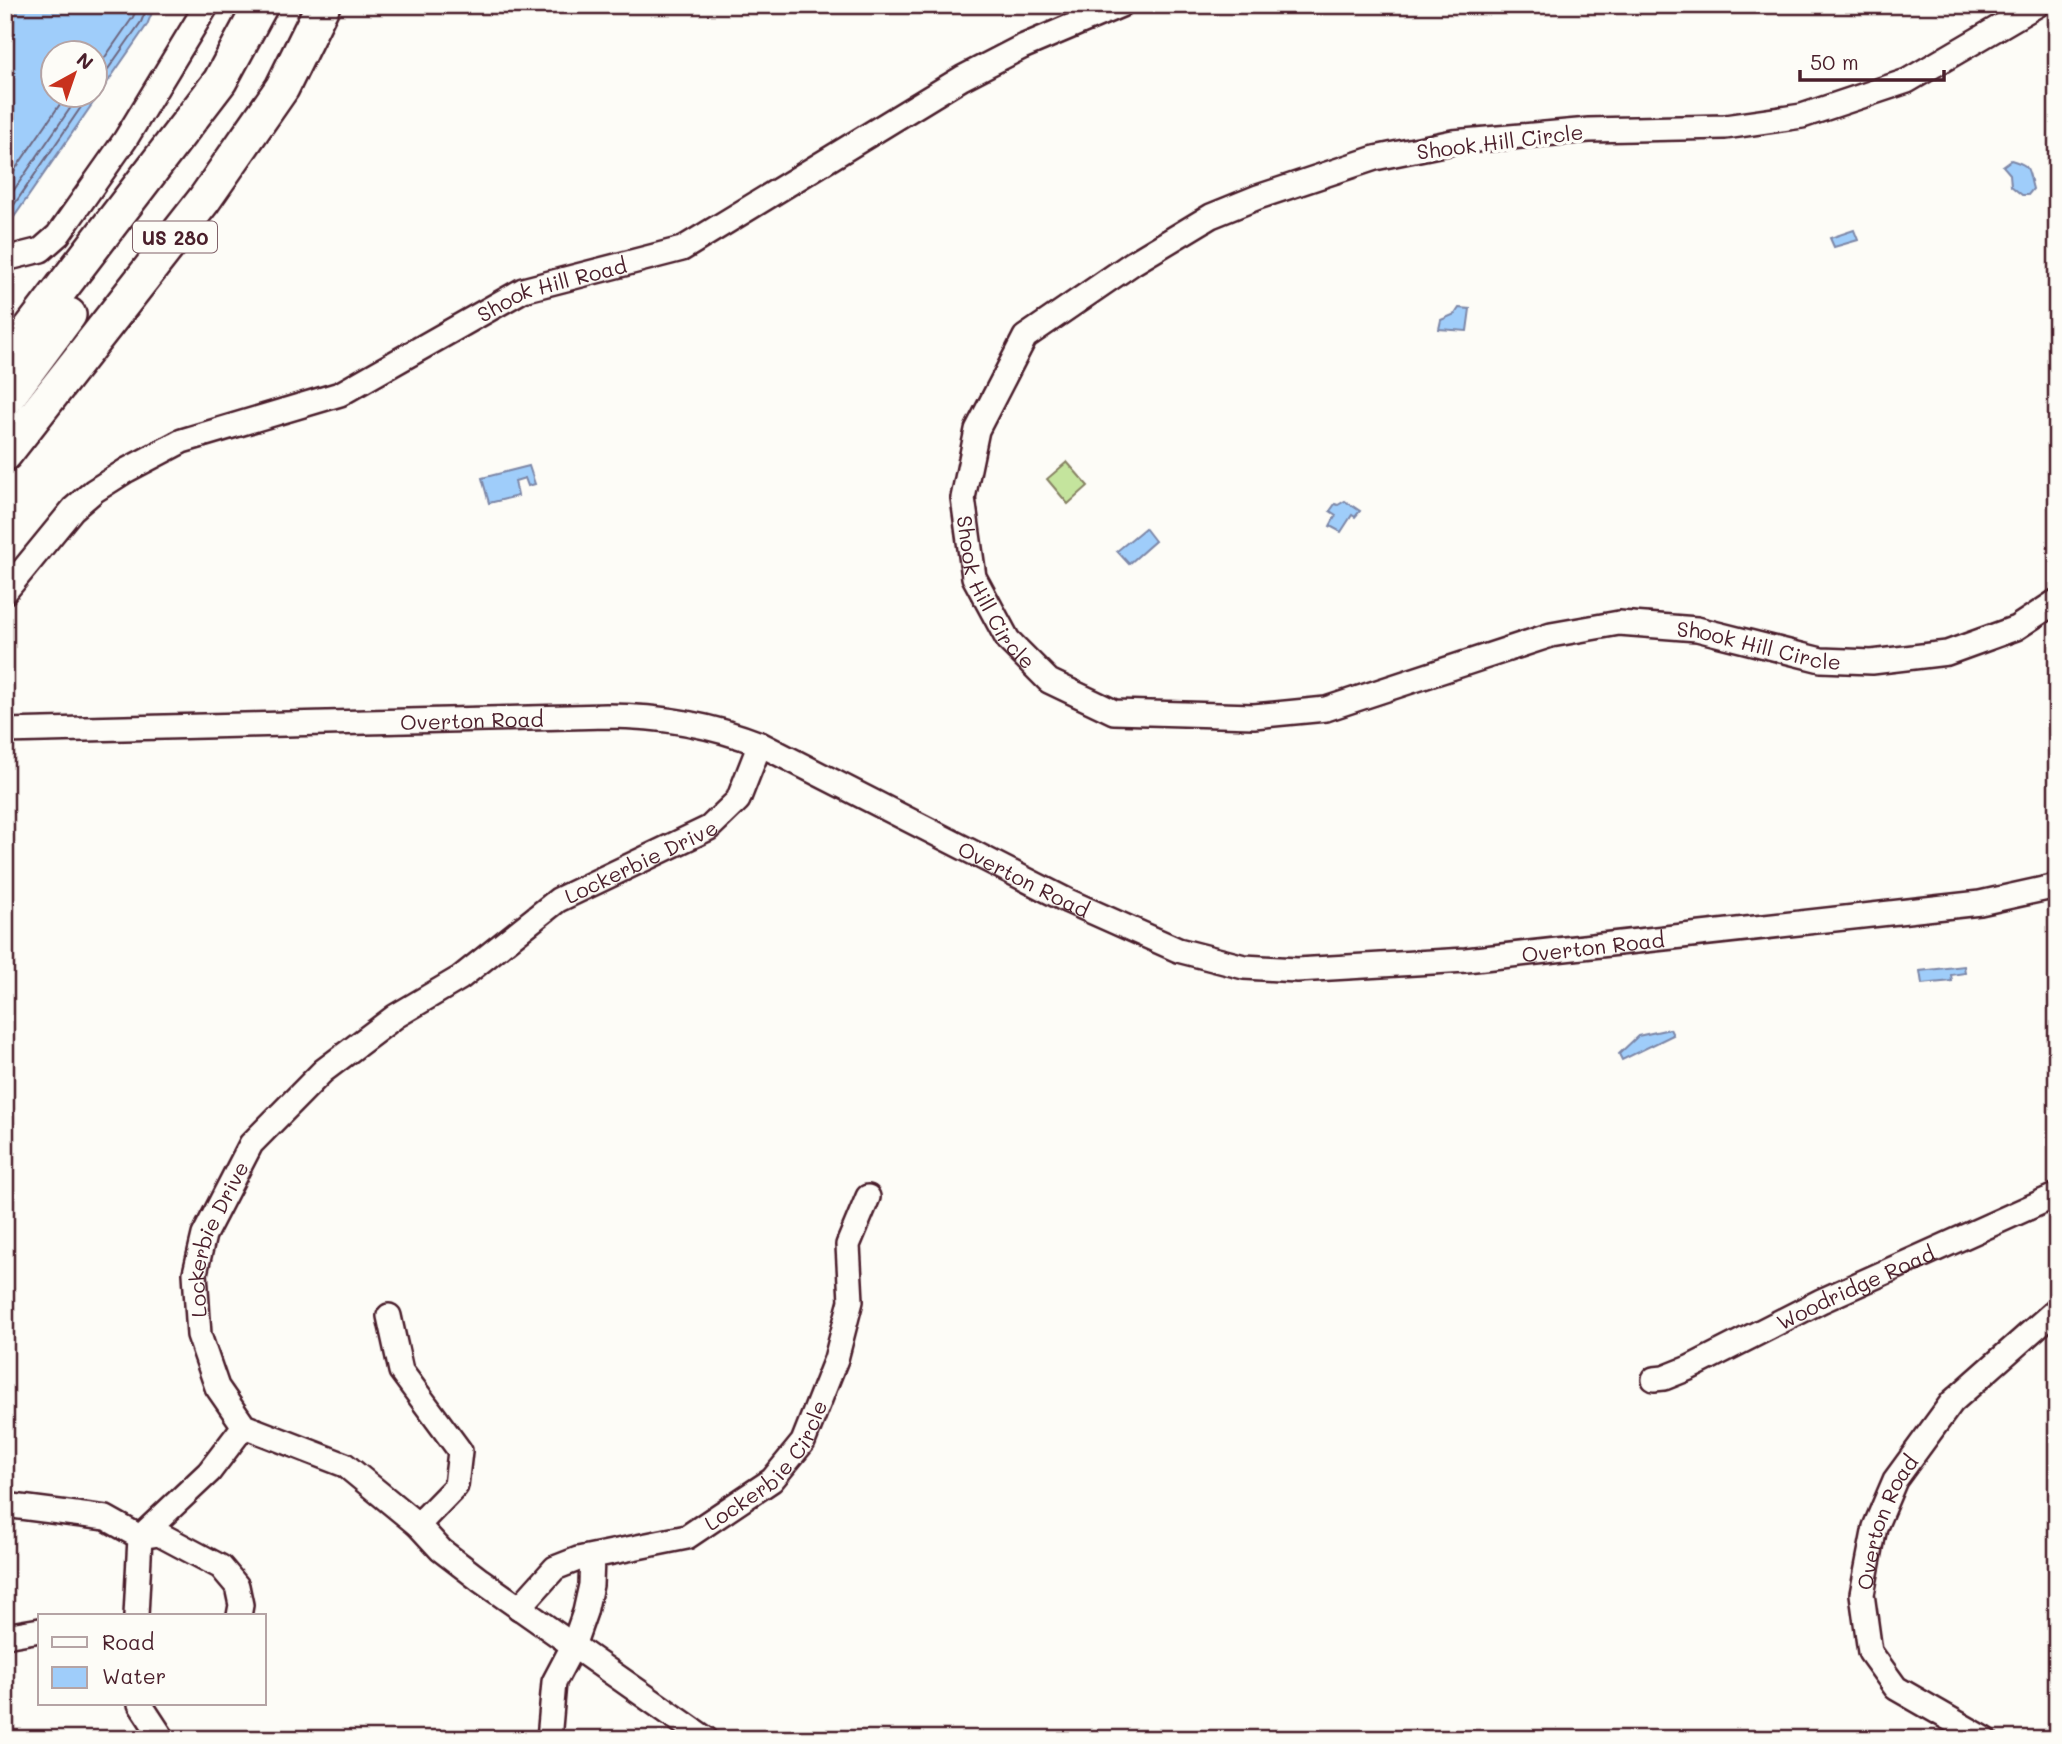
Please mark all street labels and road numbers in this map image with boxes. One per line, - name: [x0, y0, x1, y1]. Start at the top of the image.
- street label: Shook Hill Circle: [1415, 117, 1585, 165]
- road number: US 280: [133, 221, 217, 252]
- street label: Shook Hill Road: [472, 250, 629, 327]
- street label: Shook Hill Circle: [952, 514, 1042, 674]
- street label: Shook Hill Circle: [1676, 614, 1841, 674]
- street label: Overton Road: [400, 704, 544, 735]
- street label: Lockerbie Drive: [560, 814, 723, 909]
- street label: Overton Road: [954, 834, 1094, 922]
- street label: Overton Road: [1520, 925, 1666, 967]
- street label: Lockerbie Drive: [181, 1156, 254, 1318]
- street label: Woodridge Road: [1772, 1238, 1938, 1335]
- street label: Lockerbie Circle: [699, 1396, 832, 1535]
- street label: Overton Road: [1850, 1449, 1923, 1592]

